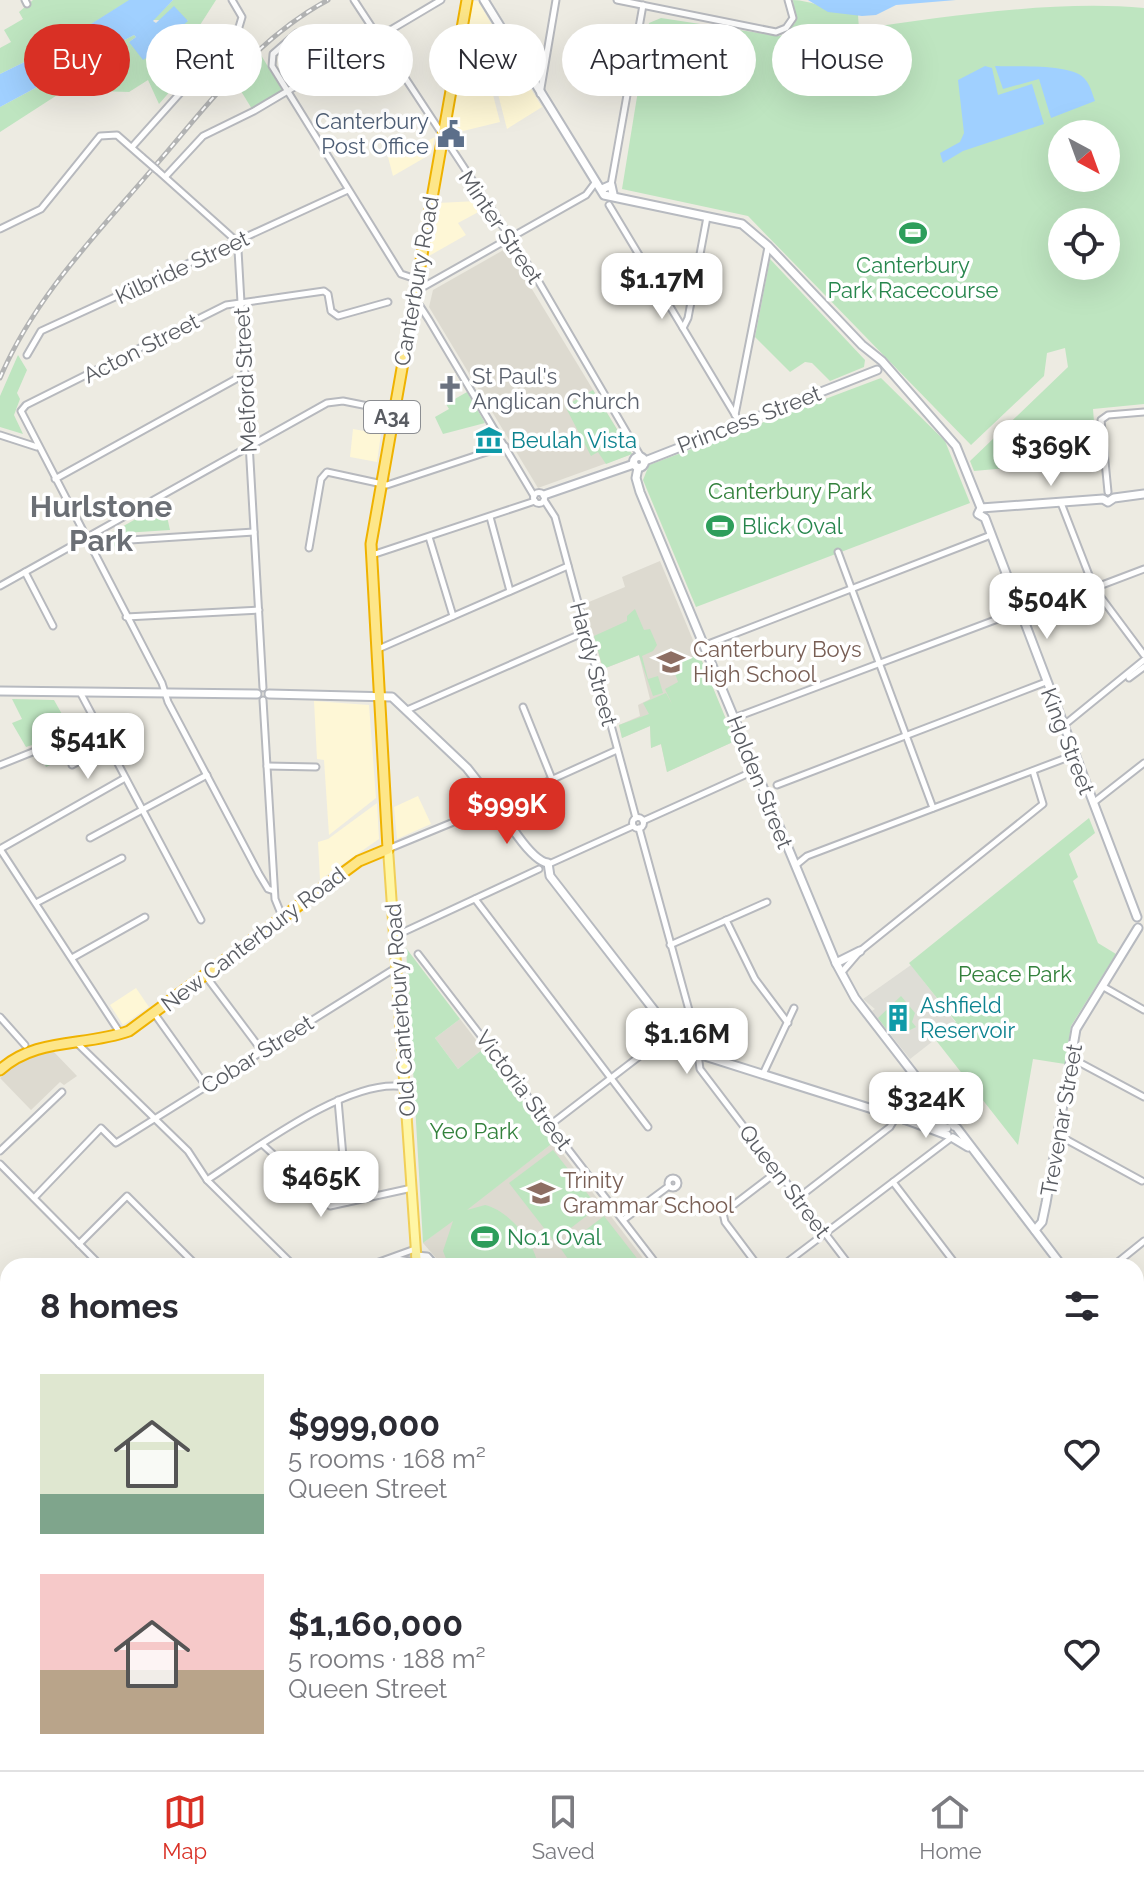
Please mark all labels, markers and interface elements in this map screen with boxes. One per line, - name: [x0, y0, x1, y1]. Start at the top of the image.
- chip: Buy: [24, 24, 130, 96]
- chip: Rent: [146, 24, 262, 96]
- chip: Filters: [278, 24, 413, 96]
- chip: New: [429, 24, 546, 96]
- chip: Apartment: [562, 24, 756, 96]
- chip: House: [772, 24, 912, 96]
- place label: Canterbury Post Office: [315, 108, 429, 159]
- public building icon: Canterbury Post Office: [436, 119, 466, 149]
- north arrow: [1048, 120, 1120, 192]
- map controls: [1048, 120, 1120, 280]
- street label: Minter Street: [454, 166, 549, 289]
- street label: Canterbury Road: [388, 194, 444, 368]
- button: locate: [1048, 208, 1120, 280]
- sports icon: Canterbury Park Racecourse: [898, 218, 928, 248]
- street label: Kilbride Street: [111, 224, 253, 309]
- place label: Canterbury Park Racecourse: [828, 252, 999, 303]
- pin: $1.17M: [597, 253, 727, 321]
- text: $1.17M: [619, 264, 705, 294]
- street label: Melford Street: [228, 306, 262, 453]
- street label: Acton Street: [79, 307, 204, 388]
- place label: St Paul's Anglican Church: [472, 363, 640, 414]
- church icon: St Paul's Anglican Church: [435, 374, 465, 404]
- street label: Princess Street: [673, 379, 825, 458]
- road number: A34: [364, 401, 420, 433]
- pin: $369K: [995, 420, 1107, 488]
- museum icon: Beulah Vista: [474, 425, 504, 455]
- place label: Beulah Vista: [511, 427, 637, 453]
- text: $369K: [1011, 431, 1091, 461]
- park label: Canterbury Park: [708, 478, 872, 504]
- district label: Hurlstone Park: [30, 489, 172, 558]
- sports icon: Blick Oval: [705, 511, 735, 541]
- place label: Blick Oval: [742, 513, 843, 539]
- pin: $504K: [991, 573, 1103, 641]
- text: $504K: [1007, 584, 1087, 614]
- street label: Hardy Street: [565, 599, 623, 729]
- place label: Canterbury Boys High School: [693, 636, 862, 687]
- school or university icon: Canterbury Boys High School: [656, 647, 686, 677]
- street label: King Street: [1036, 684, 1100, 799]
- street label: Holden Street: [722, 712, 799, 853]
- pin: $541K: [32, 713, 144, 781]
- text: $541K: [50, 724, 126, 754]
- pin: $999K: [451, 778, 563, 846]
- text: $999K: [467, 789, 547, 819]
- street label: New Canterbury Road: [156, 861, 350, 1017]
- street label: Old Canterbury Road: [380, 903, 420, 1117]
- park label: Peace Park: [958, 961, 1072, 987]
- place label: Ashfield Reservoir: [920, 992, 1015, 1043]
- building icon: Ashfield Reservoir: [883, 1003, 913, 1033]
- pin: $1.16M: [622, 1008, 752, 1076]
- street label: Cobar Street: [196, 1009, 319, 1099]
- text: $1.16M: [644, 1019, 730, 1049]
- street label: Victoria Street: [471, 1025, 578, 1155]
- street label: Trevenar Street: [1035, 1041, 1087, 1198]
- pin: $324K: [870, 1072, 982, 1140]
- text: $324K: [887, 1083, 965, 1113]
- park label: Yeo Park: [430, 1118, 519, 1144]
- street label: Queen Street: [734, 1119, 836, 1243]
- pin: $465K: [265, 1151, 377, 1219]
- text: $465K: [282, 1162, 360, 1192]
- place label: Trinity Grammar School: [563, 1167, 734, 1218]
- school or university icon: Trinity Grammar School: [526, 1178, 556, 1208]
- sports icon: No.1 Oval: [470, 1222, 500, 1252]
- place label: No.1 Oval: [507, 1224, 602, 1250]
- icon: filters: [1060, 1284, 1104, 1328]
- text: 8 homes: [40, 1286, 179, 1326]
- text: $999,000: [288, 1404, 440, 1444]
- icon: home: [104, 1406, 200, 1502]
- icon: heart: [1060, 1432, 1104, 1476]
- text: 5 rooms · 168 m²: [288, 1444, 486, 1474]
- text: Queen Street: [288, 1474, 447, 1504]
- text: $1,160,000: [288, 1604, 463, 1644]
- icon: home: [104, 1606, 200, 1702]
- icon: heart: [1060, 1632, 1104, 1676]
- text: 5 rooms · 188 m²: [288, 1644, 486, 1674]
- text: Queen Street: [288, 1674, 447, 1704]
- tab: Map: [162, 1790, 207, 1864]
- tab: Saved: [532, 1790, 595, 1864]
- tab: Home: [919, 1790, 982, 1864]

